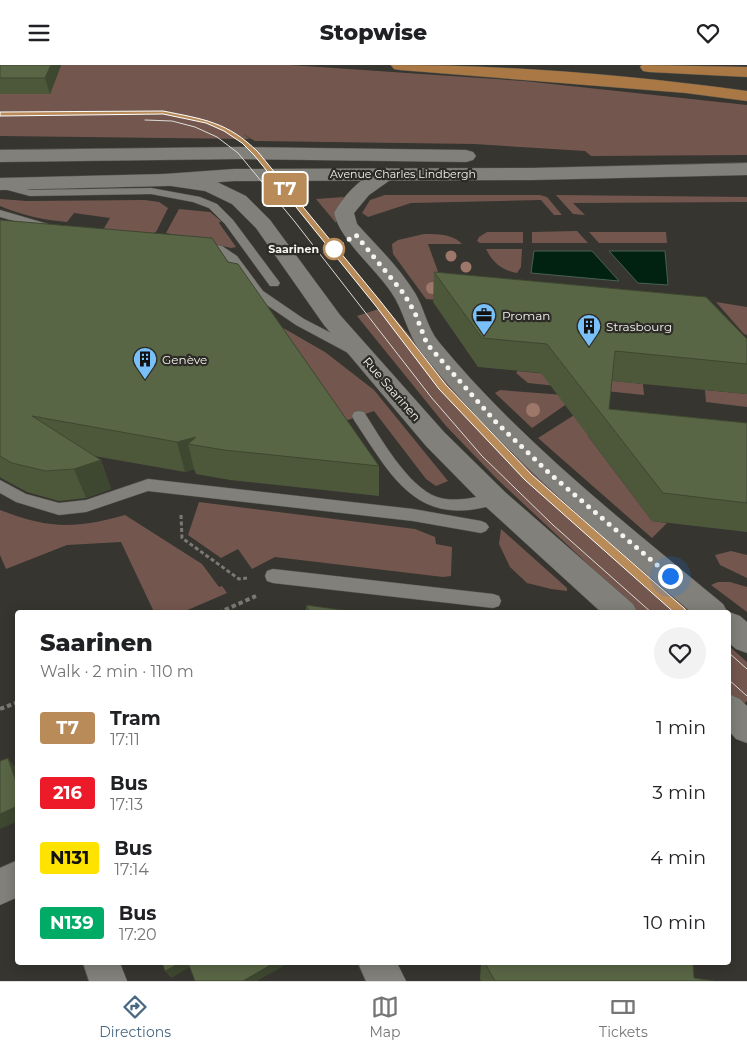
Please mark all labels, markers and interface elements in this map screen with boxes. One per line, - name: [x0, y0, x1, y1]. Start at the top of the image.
- icon: menu: [25, 19, 53, 47]
- text: Stopwise: [320, 19, 427, 46]
- icon: heart: [694, 19, 722, 47]
- street label: Avenue Charles Lindbergh: [330, 167, 476, 181]
- line badge: T7: [262, 173, 308, 205]
- text: T7: [274, 178, 296, 200]
- marker: Saarinen: [323, 238, 345, 260]
- place label: Saarinen: [268, 242, 319, 256]
- office icon: Proman: [471, 302, 497, 336]
- place label: Proman: [502, 308, 550, 323]
- building icon: Strasbourg: [576, 313, 602, 347]
- place label: Strasbourg: [606, 319, 672, 334]
- building icon: Genève: [132, 346, 158, 380]
- place label: Genève: [162, 352, 207, 367]
- street label: Rue Saarinen: [360, 354, 424, 424]
- your location: [658, 564, 683, 589]
- button: heart: [654, 627, 706, 679]
- text: Saarinen: [40, 628, 153, 657]
- text: Walk · 2 min · 110 m: [40, 662, 194, 681]
- text: Tram: [110, 707, 161, 730]
- text: 1 min: [656, 716, 706, 739]
- text: T7: [56, 717, 79, 739]
- text: 17:11: [110, 730, 140, 749]
- text: Bus: [110, 772, 148, 795]
- text: 3 min: [652, 781, 706, 804]
- text: 216: [53, 782, 82, 804]
- text: 17:13: [110, 795, 143, 814]
- text: Bus: [114, 837, 152, 860]
- text: 4 min: [650, 846, 706, 869]
- text: N131: [50, 847, 89, 869]
- text: 17:14: [114, 860, 149, 879]
- text: Bus: [119, 902, 156, 925]
- text: 10 min: [643, 911, 706, 934]
- text: N139: [50, 912, 94, 934]
- text: 17:20: [119, 925, 157, 944]
- tab: Directions: [99, 993, 171, 1041]
- tab: Map: [369, 993, 401, 1041]
- tab: Tickets: [599, 993, 648, 1041]

